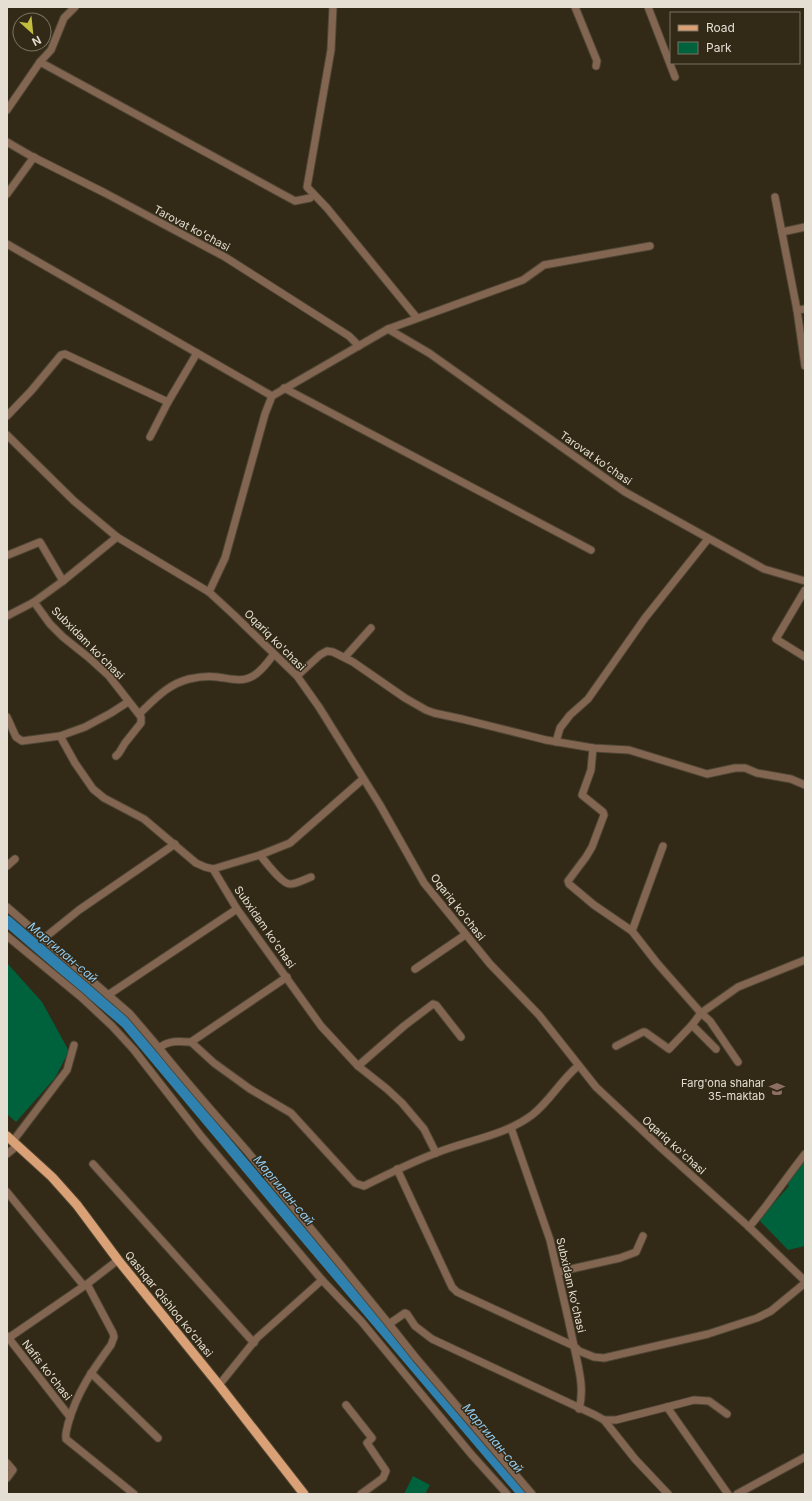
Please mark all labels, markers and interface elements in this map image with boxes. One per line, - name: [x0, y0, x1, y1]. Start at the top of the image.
- north arrow: [12, 12, 52, 52]
- legend: [670, 12, 800, 64]
- text: Road: [706, 20, 735, 35]
- text: N: [30, 33, 43, 49]
- text: Park: [706, 40, 732, 55]
- street label: Tarovat koʻchasi: [151, 202, 233, 254]
- street label: Tarovat koʻchasi: [557, 428, 635, 488]
- street label: Subxidam koʻchasi: [49, 604, 127, 682]
- street label: Oqariq ko'chasi: [241, 606, 309, 674]
- street label: Oqariq ko'chasi: [428, 871, 488, 943]
- street label: Subxidam koʻchasi: [231, 883, 299, 971]
- water label: Маргилан-сай: [25, 918, 101, 986]
- place label: Farg'ona shahar 35-maktab: [681, 1076, 765, 1103]
- school or university icon: Farg'ona shahar 35-maktab: [768, 1080, 786, 1098]
- street label: Oqariq ko'chasi: [639, 1113, 709, 1177]
- water label: Маргилан-сай: [250, 1152, 318, 1228]
- street label: Subxidam koʻchasi: [553, 1236, 589, 1334]
- street label: Qashqar Qishloq koʻchasi: [122, 1248, 216, 1360]
- street label: Nafis koʻchasi: [19, 1337, 75, 1403]
- water label: Маргилан-сай: [459, 1400, 527, 1476]

